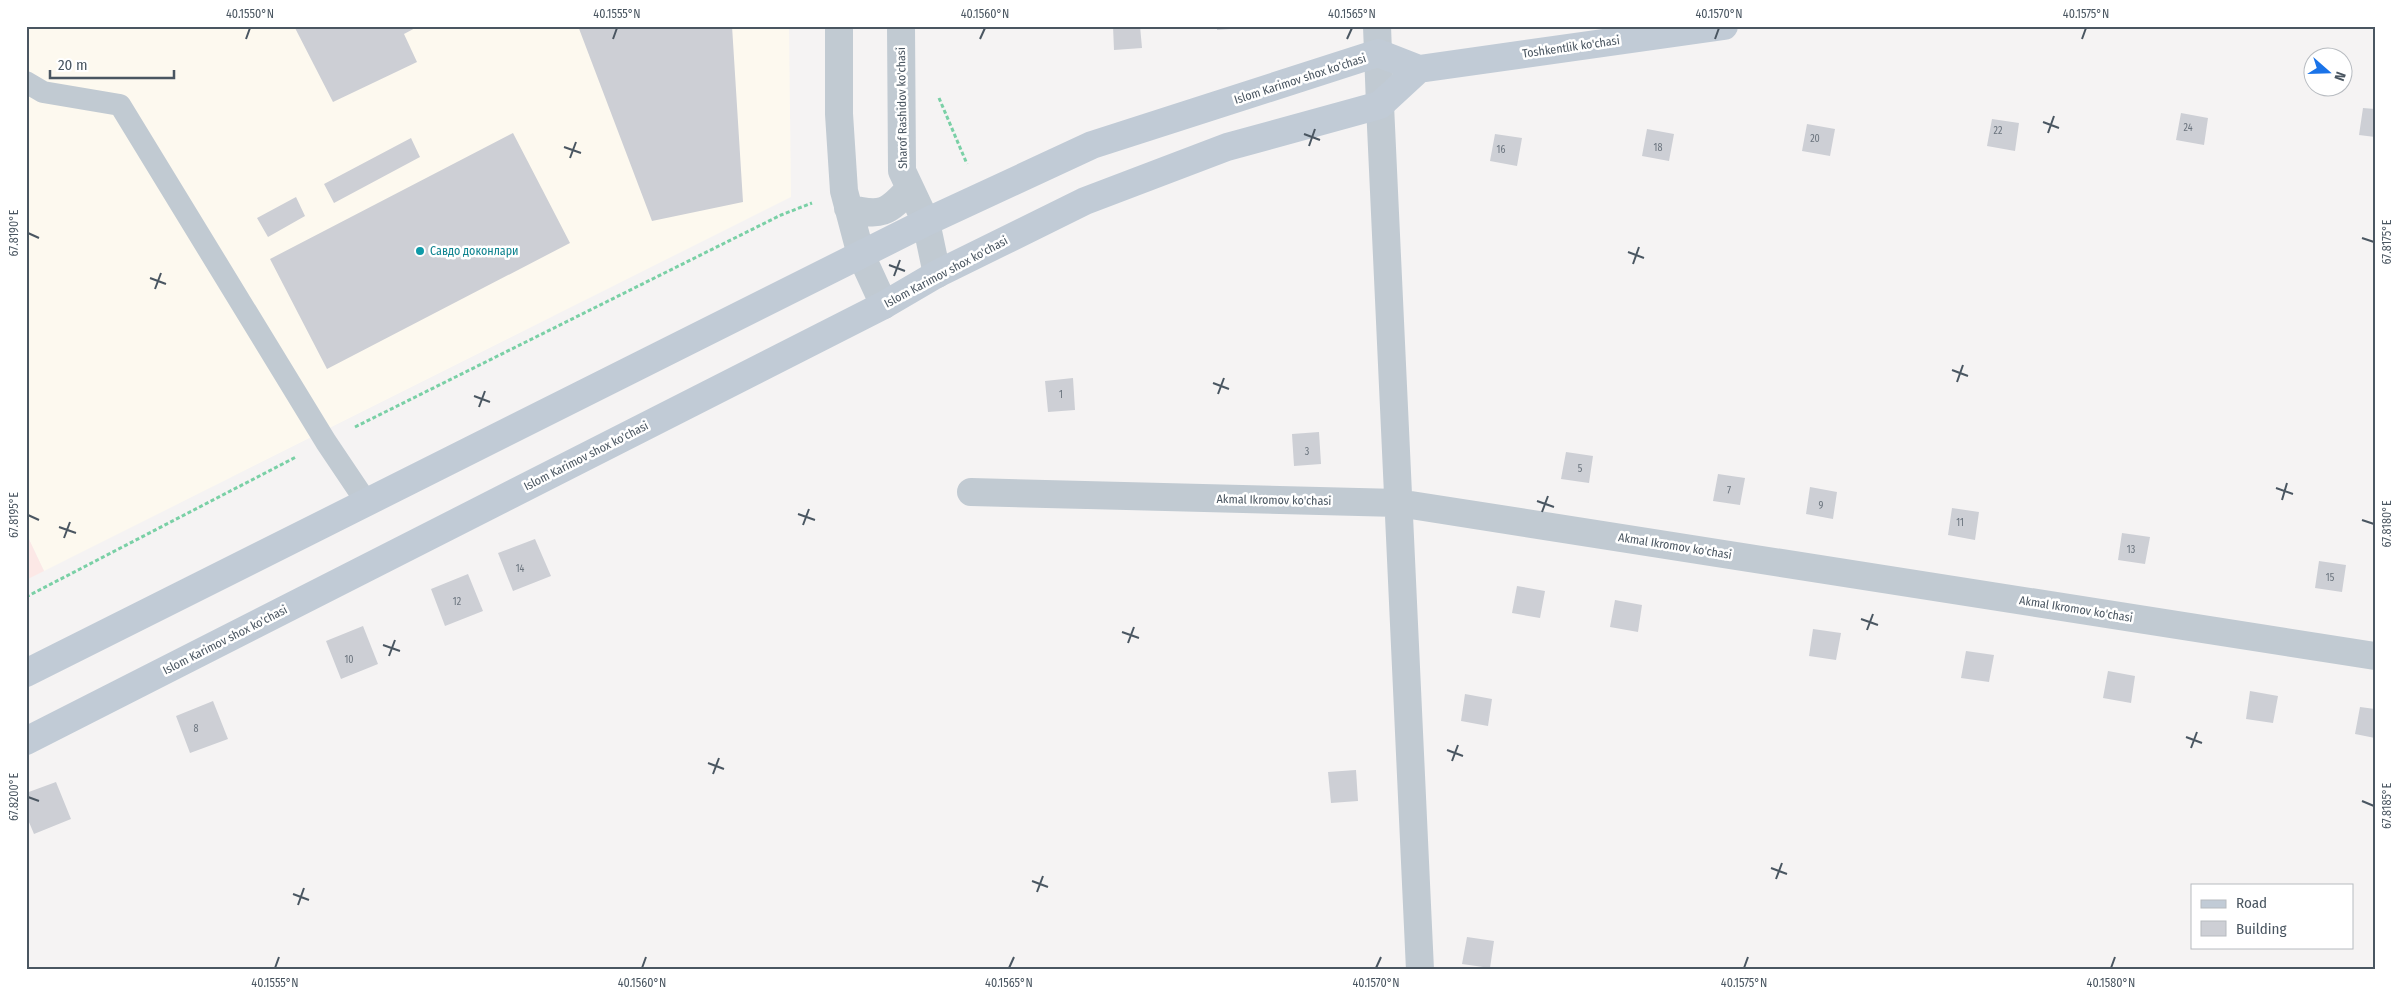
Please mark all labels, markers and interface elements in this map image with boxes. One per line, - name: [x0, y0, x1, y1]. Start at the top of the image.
- text: 40.1550°N: [226, 7, 274, 21]
- text: 40.1555°N: [593, 7, 641, 21]
- text: 40.1560°N: [961, 7, 1009, 21]
- text: 40.1565°N: [1328, 7, 1376, 21]
- text: 40.1570°N: [1695, 7, 1743, 21]
- text: 40.1575°N: [2063, 7, 2109, 21]
- street label: Toshkentlik ko'chasi: [1521, 33, 1621, 61]
- street label: Sharof Rashidov ko'chasi: [894, 47, 910, 169]
- scale bar: [50, 48, 174, 80]
- north arrow: [2304, 48, 2354, 98]
- street label: Islom Karimov shox ko'chasi: [1232, 51, 1368, 107]
- text: 20 m: [58, 56, 88, 74]
- text: N: [2330, 69, 2349, 83]
- house number: 24: [2183, 122, 2193, 134]
- house number: 22: [1994, 125, 2003, 137]
- house number: 20: [1810, 133, 1820, 145]
- house number: 18: [1654, 142, 1662, 154]
- house number: 16: [1497, 144, 1505, 156]
- text: 67.8190°E: [7, 209, 21, 256]
- text: 67.8175°E: [2380, 219, 2394, 264]
- street label: Islom Karimov shox ko'chasi: [882, 233, 1010, 311]
- place label: Cавдо доконлари: [430, 244, 519, 258]
- marker: Cавдо доконлари: [414, 245, 426, 257]
- house number: 1: [1059, 389, 1063, 401]
- street label: Islom Karimov shox ko'chasi: [521, 418, 651, 494]
- house number: 3: [1305, 446, 1310, 458]
- house number: 5: [1578, 463, 1583, 475]
- house number: 7: [1727, 485, 1731, 497]
- text: 67.8195°E: [7, 492, 21, 538]
- street label: Akmal Ikromov ko'chasi: [1216, 492, 1332, 508]
- house number: 9: [1819, 500, 1824, 512]
- text: 67.8180°E: [2380, 500, 2394, 548]
- house number: 11: [1956, 517, 1964, 529]
- street label: Akmal Ikromov ko'chasi: [1617, 530, 1733, 562]
- house number: 13: [2127, 544, 2136, 556]
- house number: 14: [516, 563, 525, 575]
- house number: 15: [2326, 572, 2335, 584]
- street label: Akmal Ikromov ko'chasi: [2018, 593, 2134, 625]
- house number: 12: [453, 596, 462, 608]
- street label: Islom Karimov shox ko'chasi: [160, 602, 290, 678]
- house number: 10: [344, 654, 354, 666]
- house number: 8: [194, 723, 199, 735]
- text: 67.8200°E: [7, 773, 21, 821]
- text: 67.8185°E: [2380, 783, 2394, 829]
- legend: [2191, 884, 2354, 948]
- text: Road: [2236, 894, 2267, 912]
- text: Building: [2236, 920, 2287, 938]
- text: 40.1555°N: [251, 976, 299, 990]
- text: 40.1560°N: [618, 976, 666, 990]
- text: 40.1565°N: [985, 976, 1033, 990]
- text: 40.1570°N: [1352, 976, 1400, 990]
- text: 40.1575°N: [1721, 976, 1767, 990]
- text: 40.1580°N: [2087, 976, 2135, 990]

